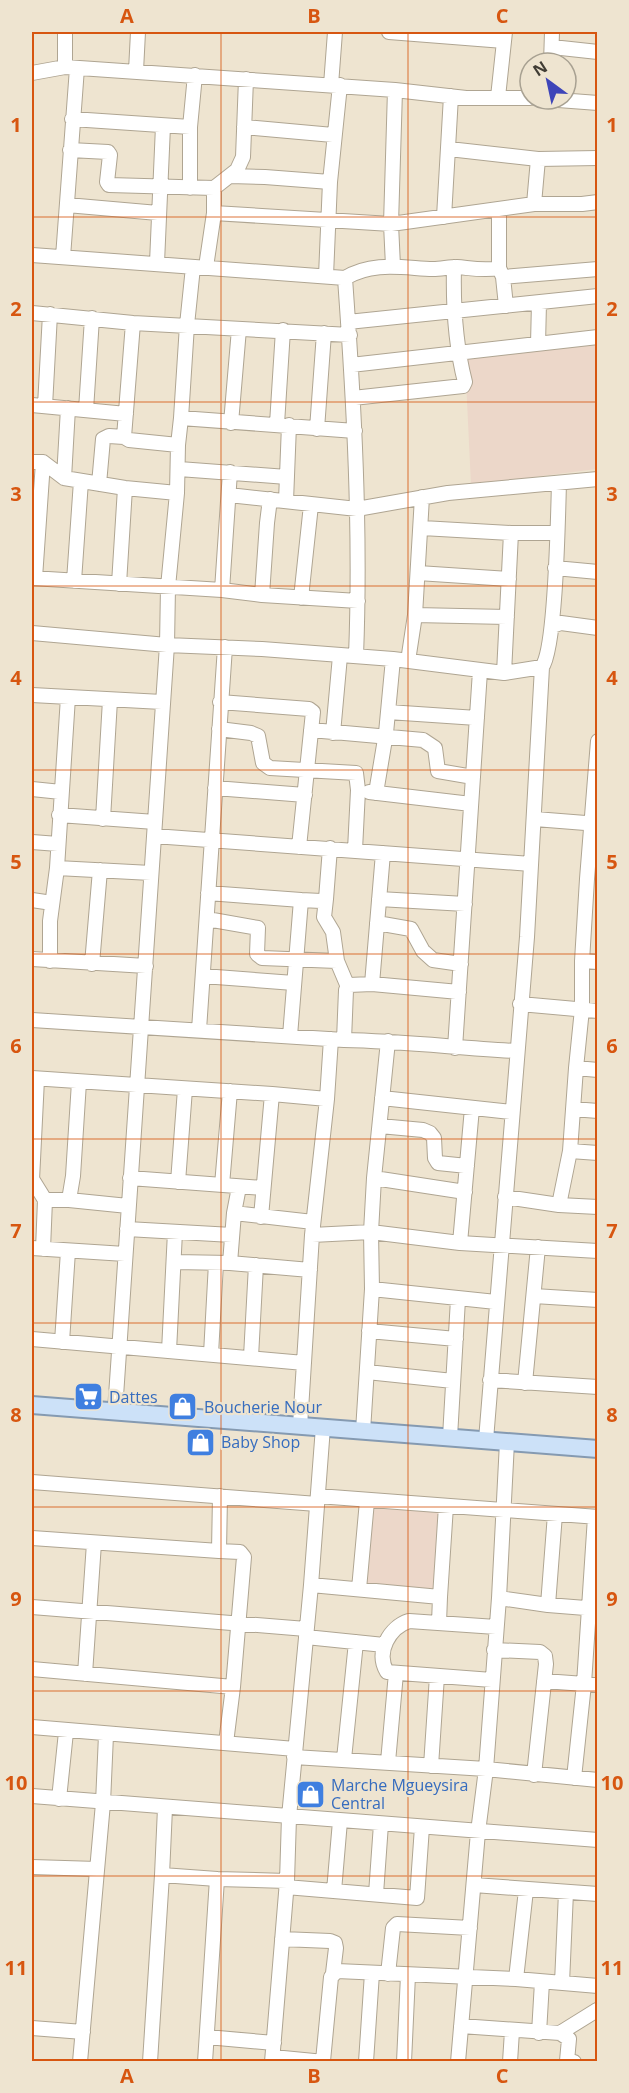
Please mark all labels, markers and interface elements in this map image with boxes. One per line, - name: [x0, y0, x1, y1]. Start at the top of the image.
- text: A: [120, 2, 134, 29]
- text: B: [307, 2, 321, 29]
- text: C: [496, 2, 509, 29]
- north arrow: [518, 51, 578, 111]
- text: N: [528, 56, 551, 81]
- text: 1: [10, 111, 22, 138]
- text: 1: [606, 111, 618, 138]
- text: 2: [10, 295, 22, 322]
- text: 2: [606, 295, 618, 322]
- text: 3: [10, 480, 22, 507]
- text: 3: [606, 480, 618, 507]
- text: 4: [10, 664, 22, 691]
- text: 4: [606, 664, 618, 691]
- text: 5: [10, 848, 22, 875]
- text: 5: [606, 848, 618, 875]
- text: 6: [10, 1032, 22, 1059]
- text: 6: [606, 1032, 618, 1059]
- text: 7: [10, 1217, 22, 1244]
- text: 7: [606, 1217, 618, 1244]
- supermarket icon: Dattes: [72, 1381, 104, 1413]
- place label: Dattes: [109, 1386, 158, 1408]
- shop icon: Boucherie Nour: [167, 1391, 199, 1423]
- place label: Boucherie Nour: [204, 1396, 322, 1418]
- text: 8: [10, 1401, 22, 1428]
- text: 8: [606, 1401, 618, 1428]
- shop icon: Baby Shop: [184, 1426, 216, 1458]
- place label: Baby Shop: [221, 1431, 300, 1453]
- text: 9: [10, 1585, 22, 1612]
- text: 9: [606, 1585, 618, 1612]
- text: 10: [5, 1769, 27, 1796]
- text: 10: [601, 1769, 623, 1796]
- place label: Marche Mgueysira Central: [331, 1774, 468, 1814]
- shop icon: Marche Mgueysira Central: [294, 1778, 326, 1810]
- text: 11: [5, 1954, 27, 1981]
- text: 11: [601, 1954, 623, 1981]
- text: A: [120, 2062, 134, 2089]
- text: B: [307, 2062, 321, 2089]
- text: C: [496, 2062, 509, 2089]

